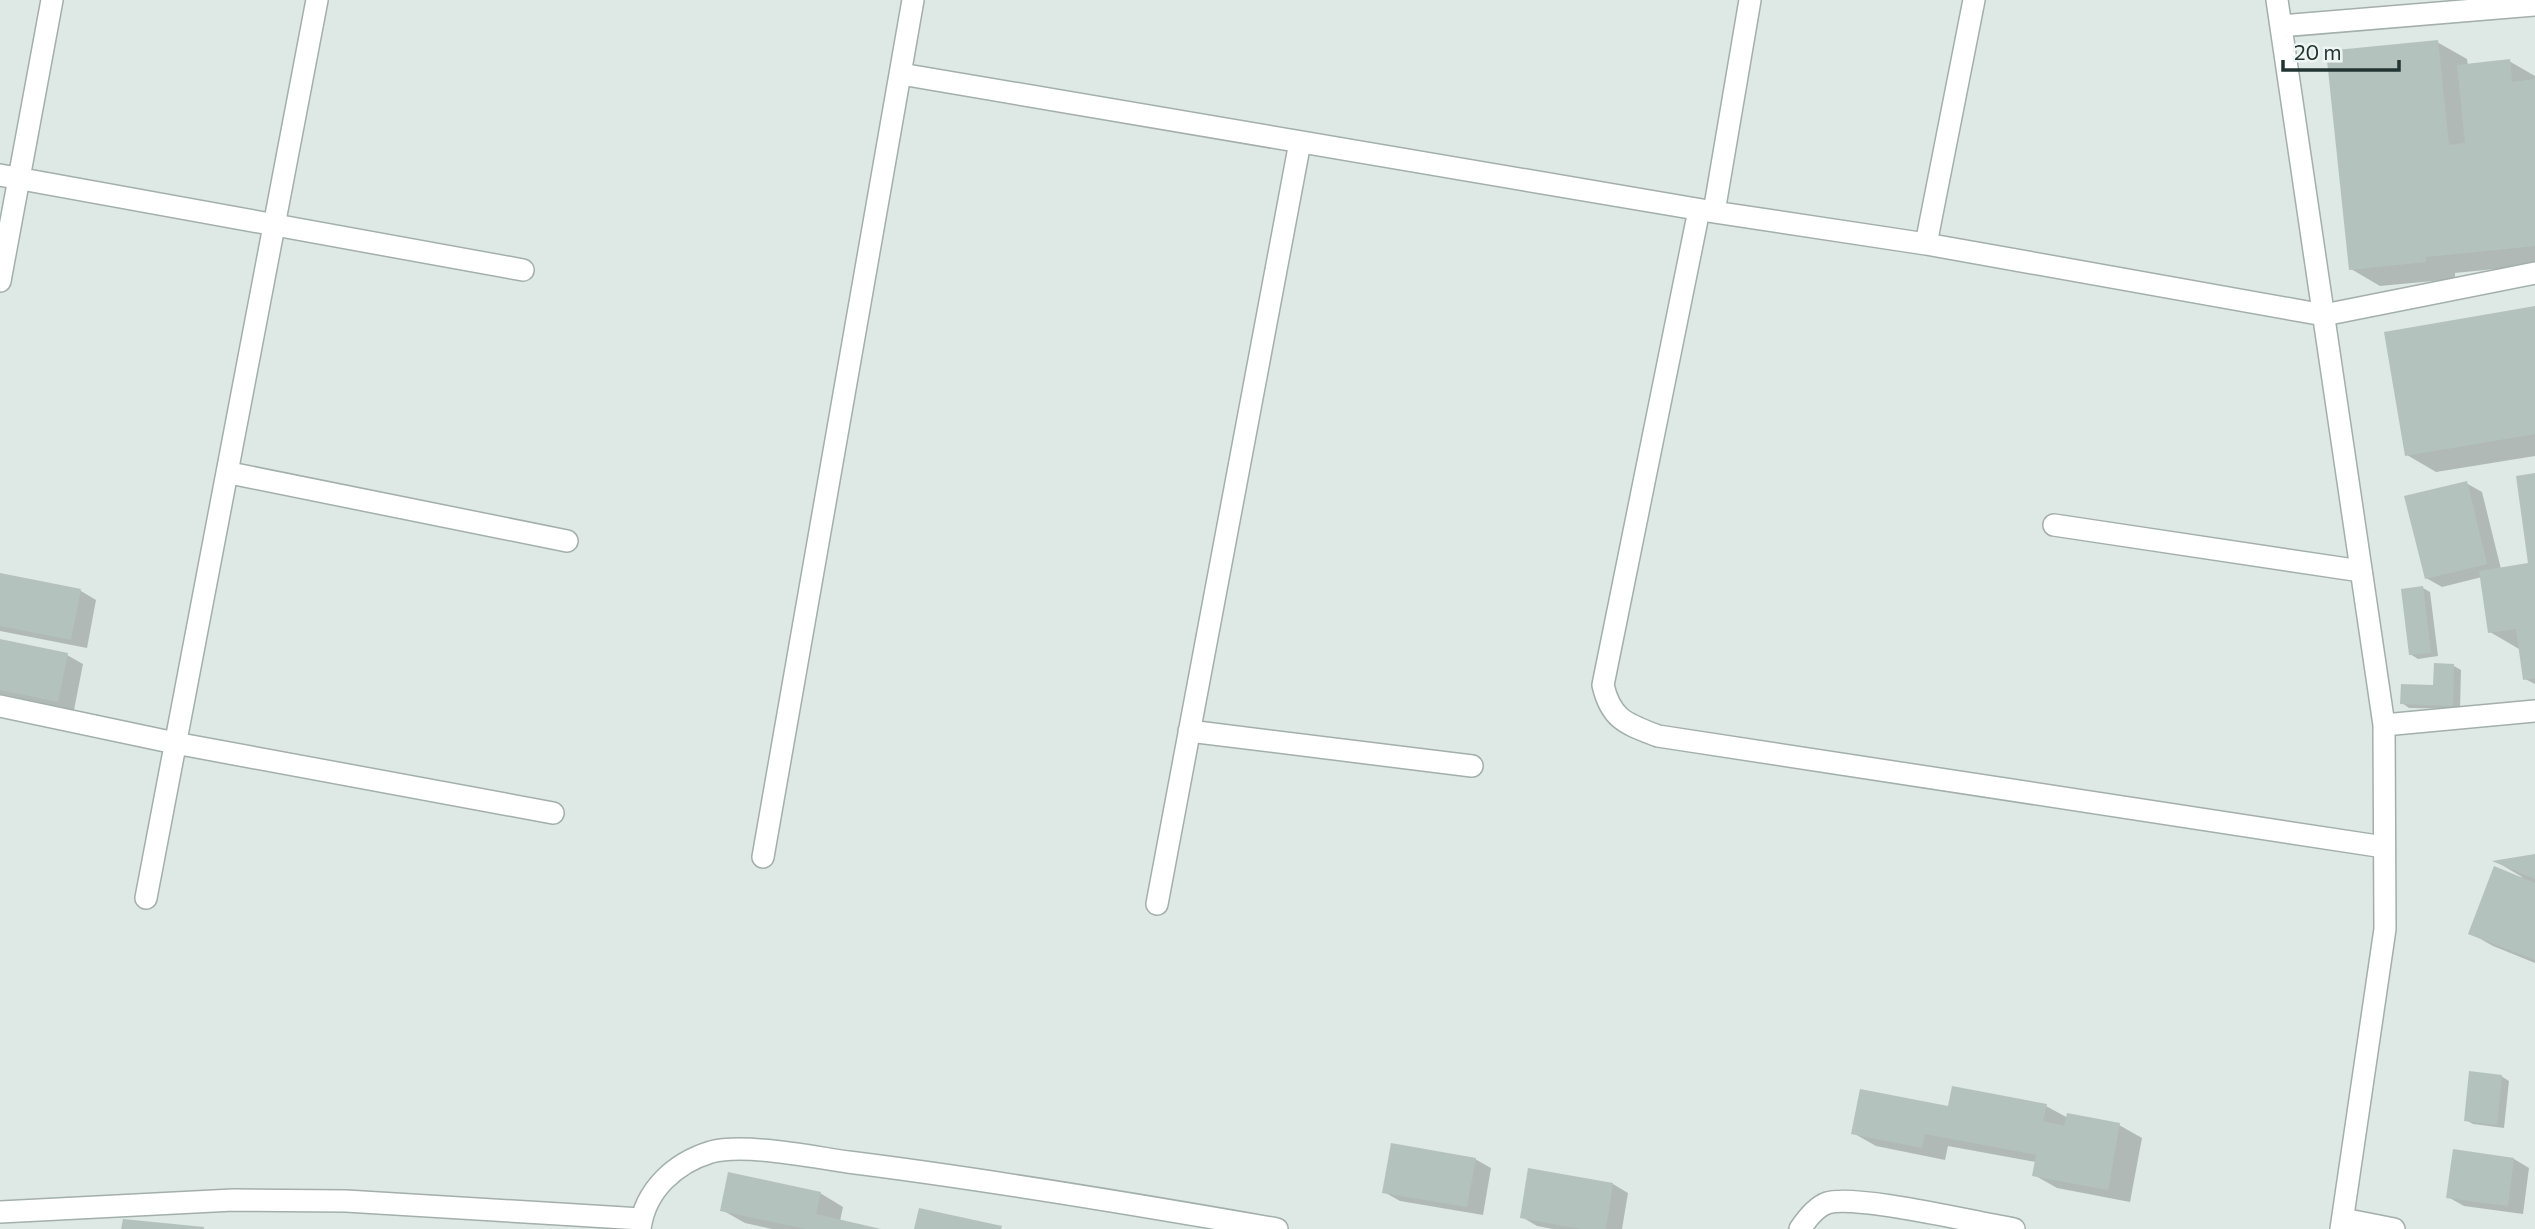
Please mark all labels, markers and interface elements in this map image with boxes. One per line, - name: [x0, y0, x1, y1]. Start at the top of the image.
- scale bar: [2283, 28, 2398, 72]
- text: 20 m: [2294, 39, 2342, 64]

